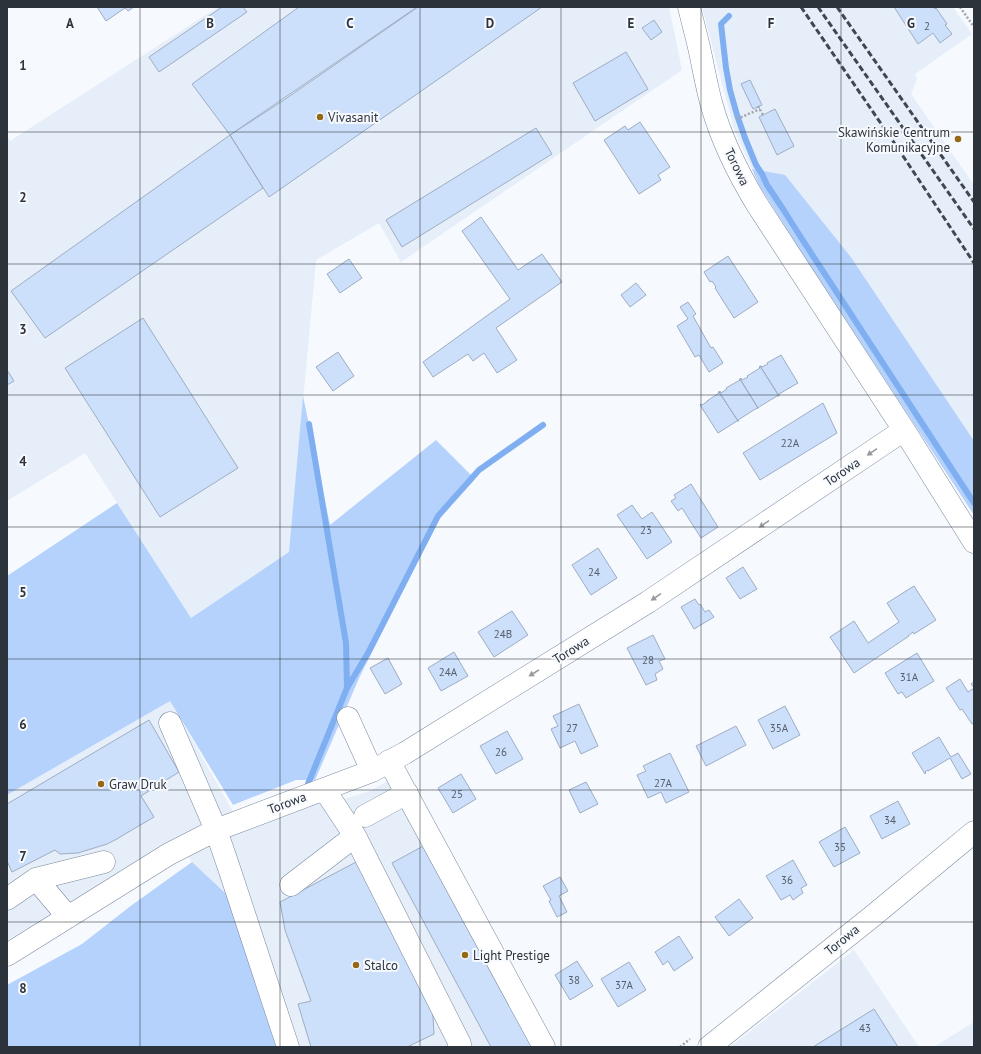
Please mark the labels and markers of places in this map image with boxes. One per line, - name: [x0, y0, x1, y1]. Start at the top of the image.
- place label: Vivasanit: [327, 109, 379, 126]
- marker: Vivasanit: [315, 112, 325, 122]
- place label: Skawińskie Centrum Komunikacyjne: [838, 124, 950, 156]
- marker: Skawińskie Centrum Komunikacyjne: [953, 134, 963, 144]
- place label: Graw Druk: [109, 776, 167, 793]
- marker: Graw Druk: [96, 779, 106, 789]
- place label: Light Prestige: [473, 947, 550, 964]
- marker: Light Prestige: [460, 950, 470, 960]
- place label: Stalco: [364, 957, 398, 974]
- marker: Stalco: [351, 960, 361, 970]

